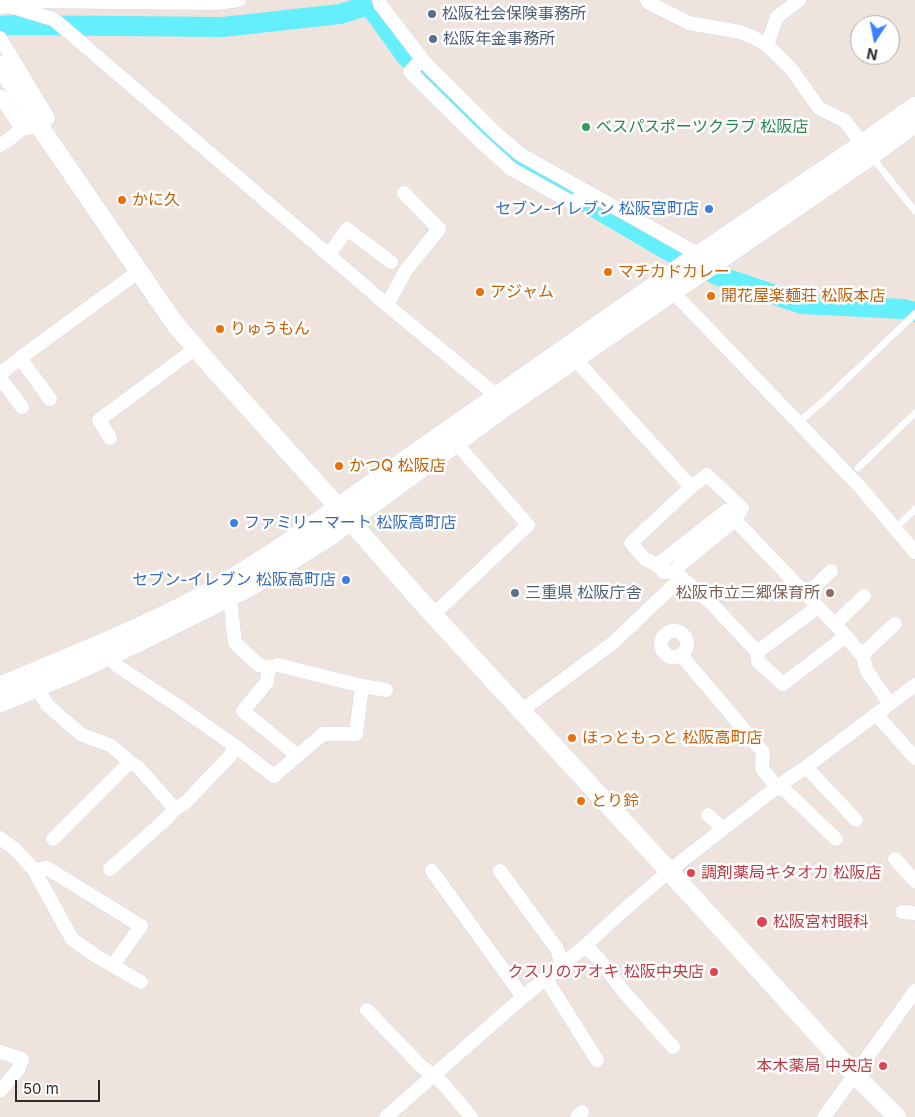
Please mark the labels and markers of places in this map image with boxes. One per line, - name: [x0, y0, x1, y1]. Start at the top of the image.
- place label: 松阪社会保険事務所: [442, 4, 586, 24]
- marker: 松阪社会保険事務所: [426, 8, 438, 20]
- place label: 松阪年金事務所: [443, 29, 555, 49]
- marker: 松阪年金事務所: [427, 33, 439, 45]
- place label: ベスパスポーツクラブ 松阪店: [596, 117, 808, 137]
- marker: ベスパスポーツクラブ 松阪店: [580, 121, 592, 133]
- place label: かに久: [132, 190, 180, 210]
- marker: かに久: [116, 194, 128, 206]
- place label: セブン-イレブン 松阪宮町店: [495, 199, 699, 219]
- marker: セブン-イレブン 松阪宮町店: [703, 203, 715, 215]
- place label: マチカドカレー: [618, 262, 730, 282]
- marker: マチカドカレー: [602, 266, 614, 278]
- place label: アジャム: [490, 282, 554, 302]
- marker: アジャム: [474, 286, 486, 298]
- place label: 開花屋楽麺荘 松阪本店: [721, 286, 885, 306]
- marker: 開花屋楽麺荘 松阪本店: [705, 290, 717, 302]
- place label: りゅうもん: [230, 319, 310, 339]
- marker: りゅうもん: [214, 323, 226, 335]
- place label: かつQ 松阪店: [349, 456, 446, 476]
- marker: かつQ 松阪店: [333, 460, 345, 472]
- place label: ファミリーマート 松阪高町店: [244, 513, 456, 533]
- marker: ファミリーマート 松阪高町店: [228, 517, 240, 529]
- place label: セブン-イレブン 松阪高町店: [132, 570, 336, 590]
- marker: セブン-イレブン 松阪高町店: [340, 574, 352, 586]
- place label: 三重県 松阪庁舎: [525, 583, 641, 603]
- place label: 松阪市立三郷保育所: [676, 583, 820, 603]
- marker: 三重県 松阪庁舎: [509, 587, 521, 599]
- marker: 松阪市立三郷保育所: [824, 587, 836, 599]
- place label: ほっともっと 松阪高町店: [582, 728, 762, 748]
- marker: ほっともっと 松阪高町店: [566, 732, 578, 744]
- place label: とり鈴: [591, 791, 639, 811]
- marker: とり鈴: [575, 795, 587, 807]
- place label: 調剤薬局キタオカ 松阪店: [701, 863, 881, 883]
- marker: 調剤薬局キタオカ 松阪店: [685, 867, 697, 879]
- place label: 松阪宮村眼科: [773, 912, 869, 932]
- marker: 松阪宮村眼科: [755, 915, 769, 929]
- place label: クスリのアオキ 松阪中央店: [508, 962, 704, 982]
- marker: クスリのアオキ 松阪中央店: [708, 966, 720, 978]
- place label: 本木薬局 中央店: [757, 1056, 873, 1076]
- marker: 本木薬局 中央店: [877, 1060, 889, 1072]

